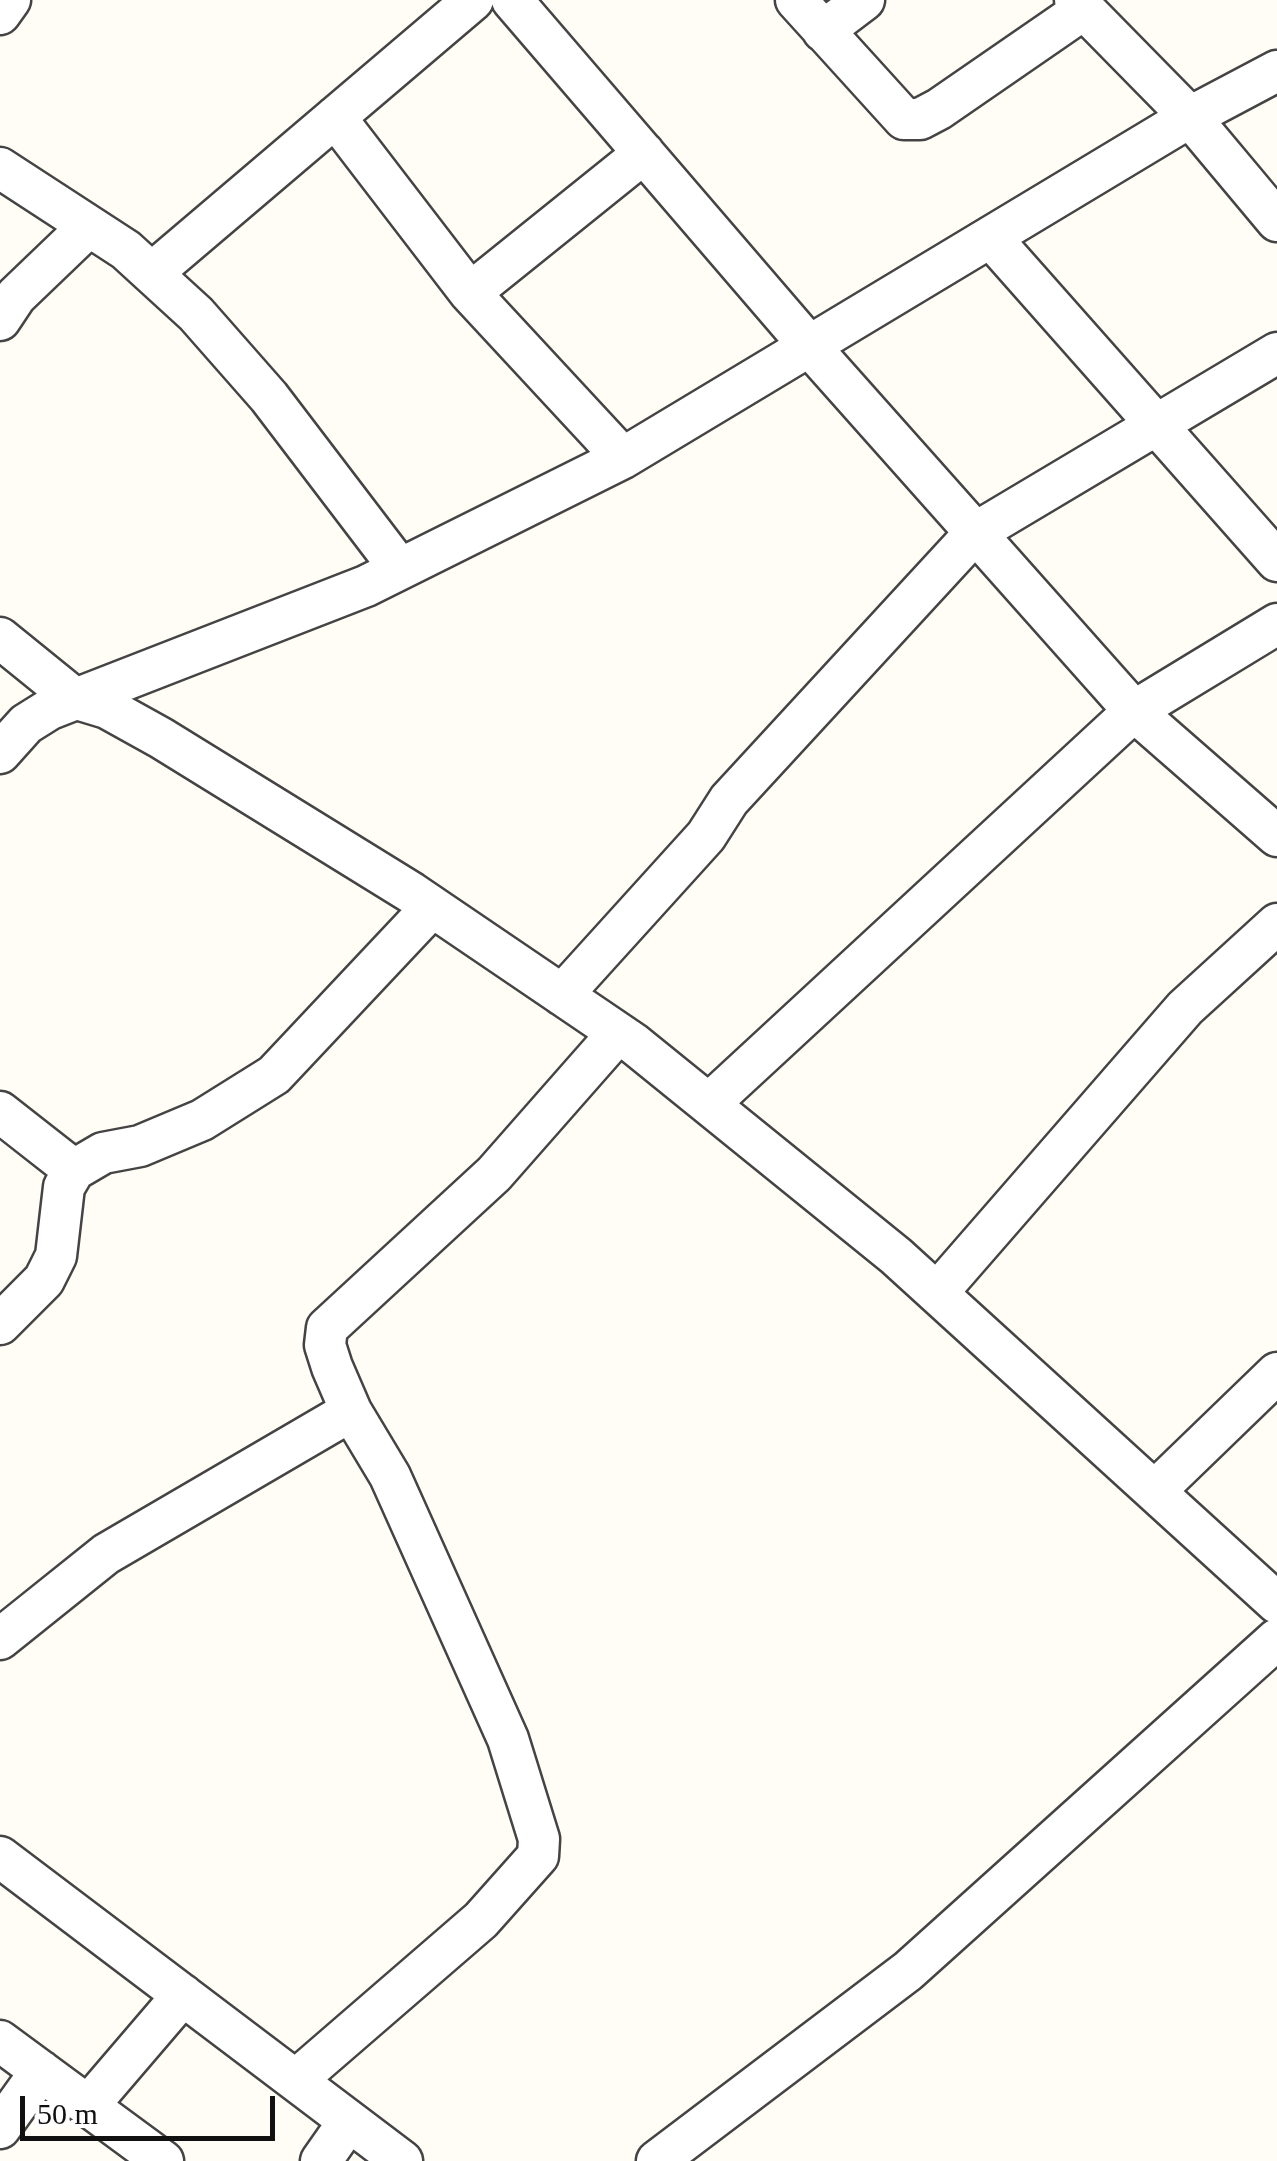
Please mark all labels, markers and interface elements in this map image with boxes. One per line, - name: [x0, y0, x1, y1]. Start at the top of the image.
- scale bar: [25, 2076, 280, 2138]
- text: 50 m: [37, 2097, 98, 2130]

